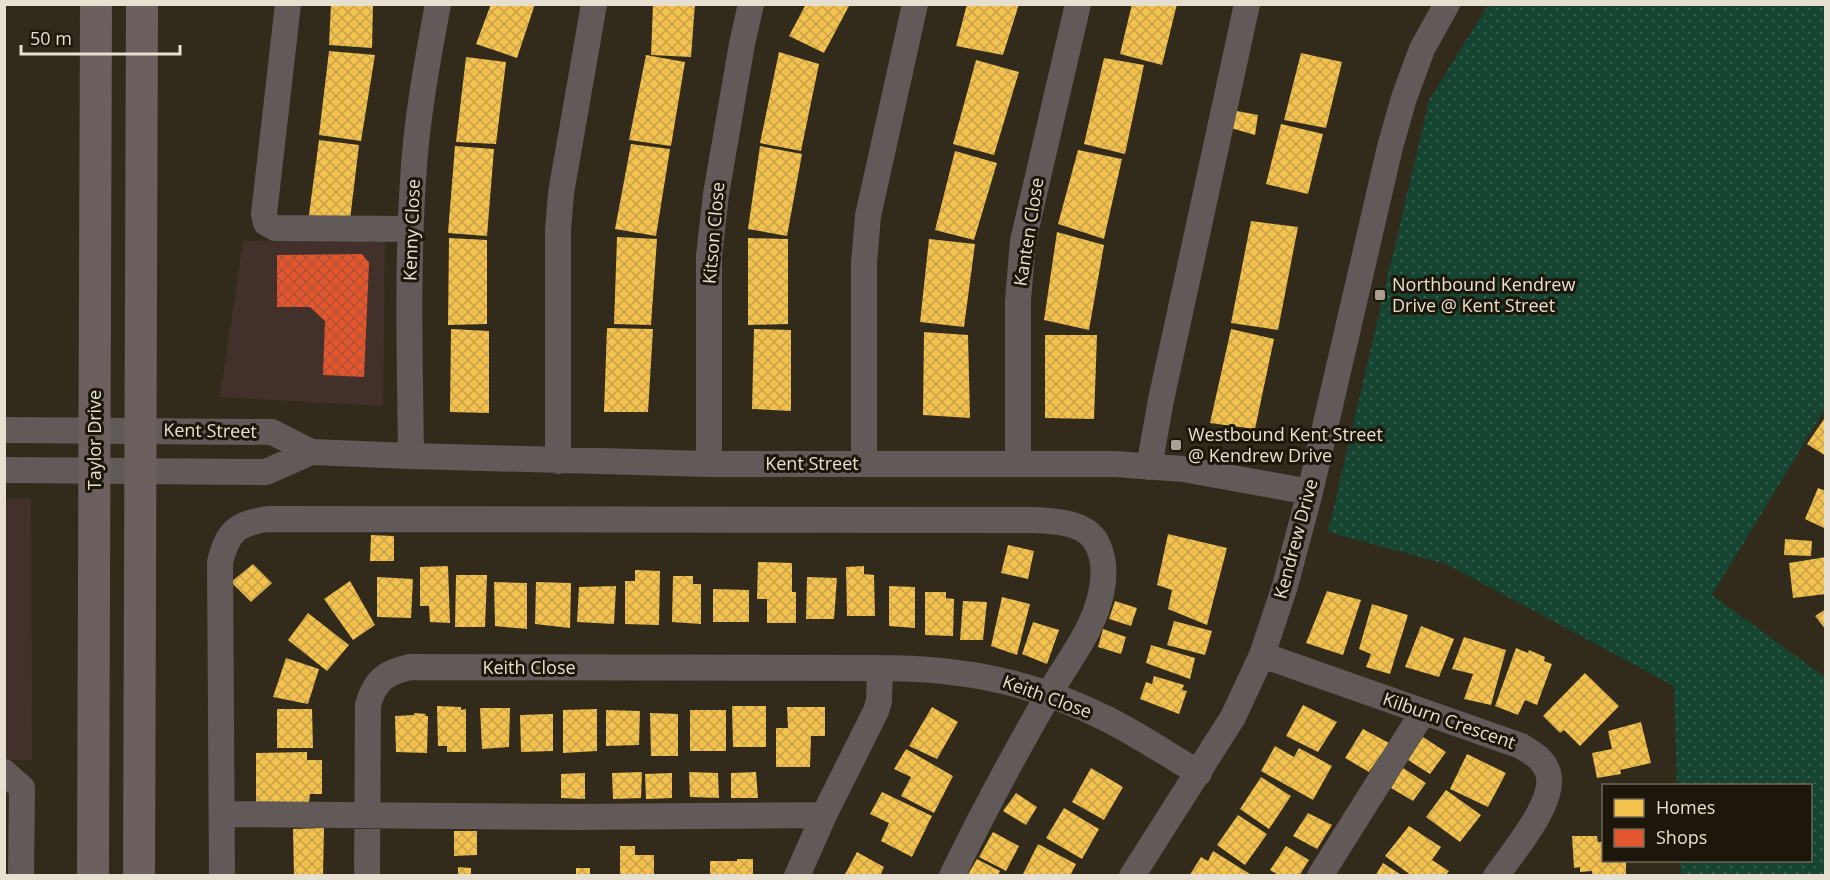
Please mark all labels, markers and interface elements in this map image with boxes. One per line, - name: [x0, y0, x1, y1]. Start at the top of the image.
- scale bar: [21, 18, 180, 56]
- text: 50 m: [30, 26, 72, 50]
- street label: Kanten Close: [1008, 176, 1048, 288]
- street label: Kenny Close: [397, 178, 425, 282]
- street label: Kitson Close: [697, 181, 729, 285]
- place label: Northbound Kendrew Drive @ Kent Street: [1392, 272, 1575, 317]
- marker: Northbound Kendrew Drive @ Kent Street: [1373, 288, 1387, 302]
- street label: Taylor Drive: [82, 390, 106, 490]
- street label: Kent Street: [163, 417, 257, 443]
- place label: Westbound Kent Street @ Kendrew Drive: [1188, 422, 1383, 467]
- marker: Westbound Kent Street @ Kendrew Drive: [1169, 438, 1183, 452]
- street label: Kent Street: [765, 451, 859, 475]
- street label: Kendrew Drive: [1267, 476, 1323, 601]
- street label: Keith Close: [482, 655, 576, 679]
- street label: Keith Close: [999, 669, 1095, 723]
- street label: Kilburn Crescent: [1380, 686, 1519, 754]
- legend: [1602, 784, 1812, 862]
- text: Homes: [1656, 795, 1715, 819]
- text: Shops: [1656, 825, 1707, 849]

